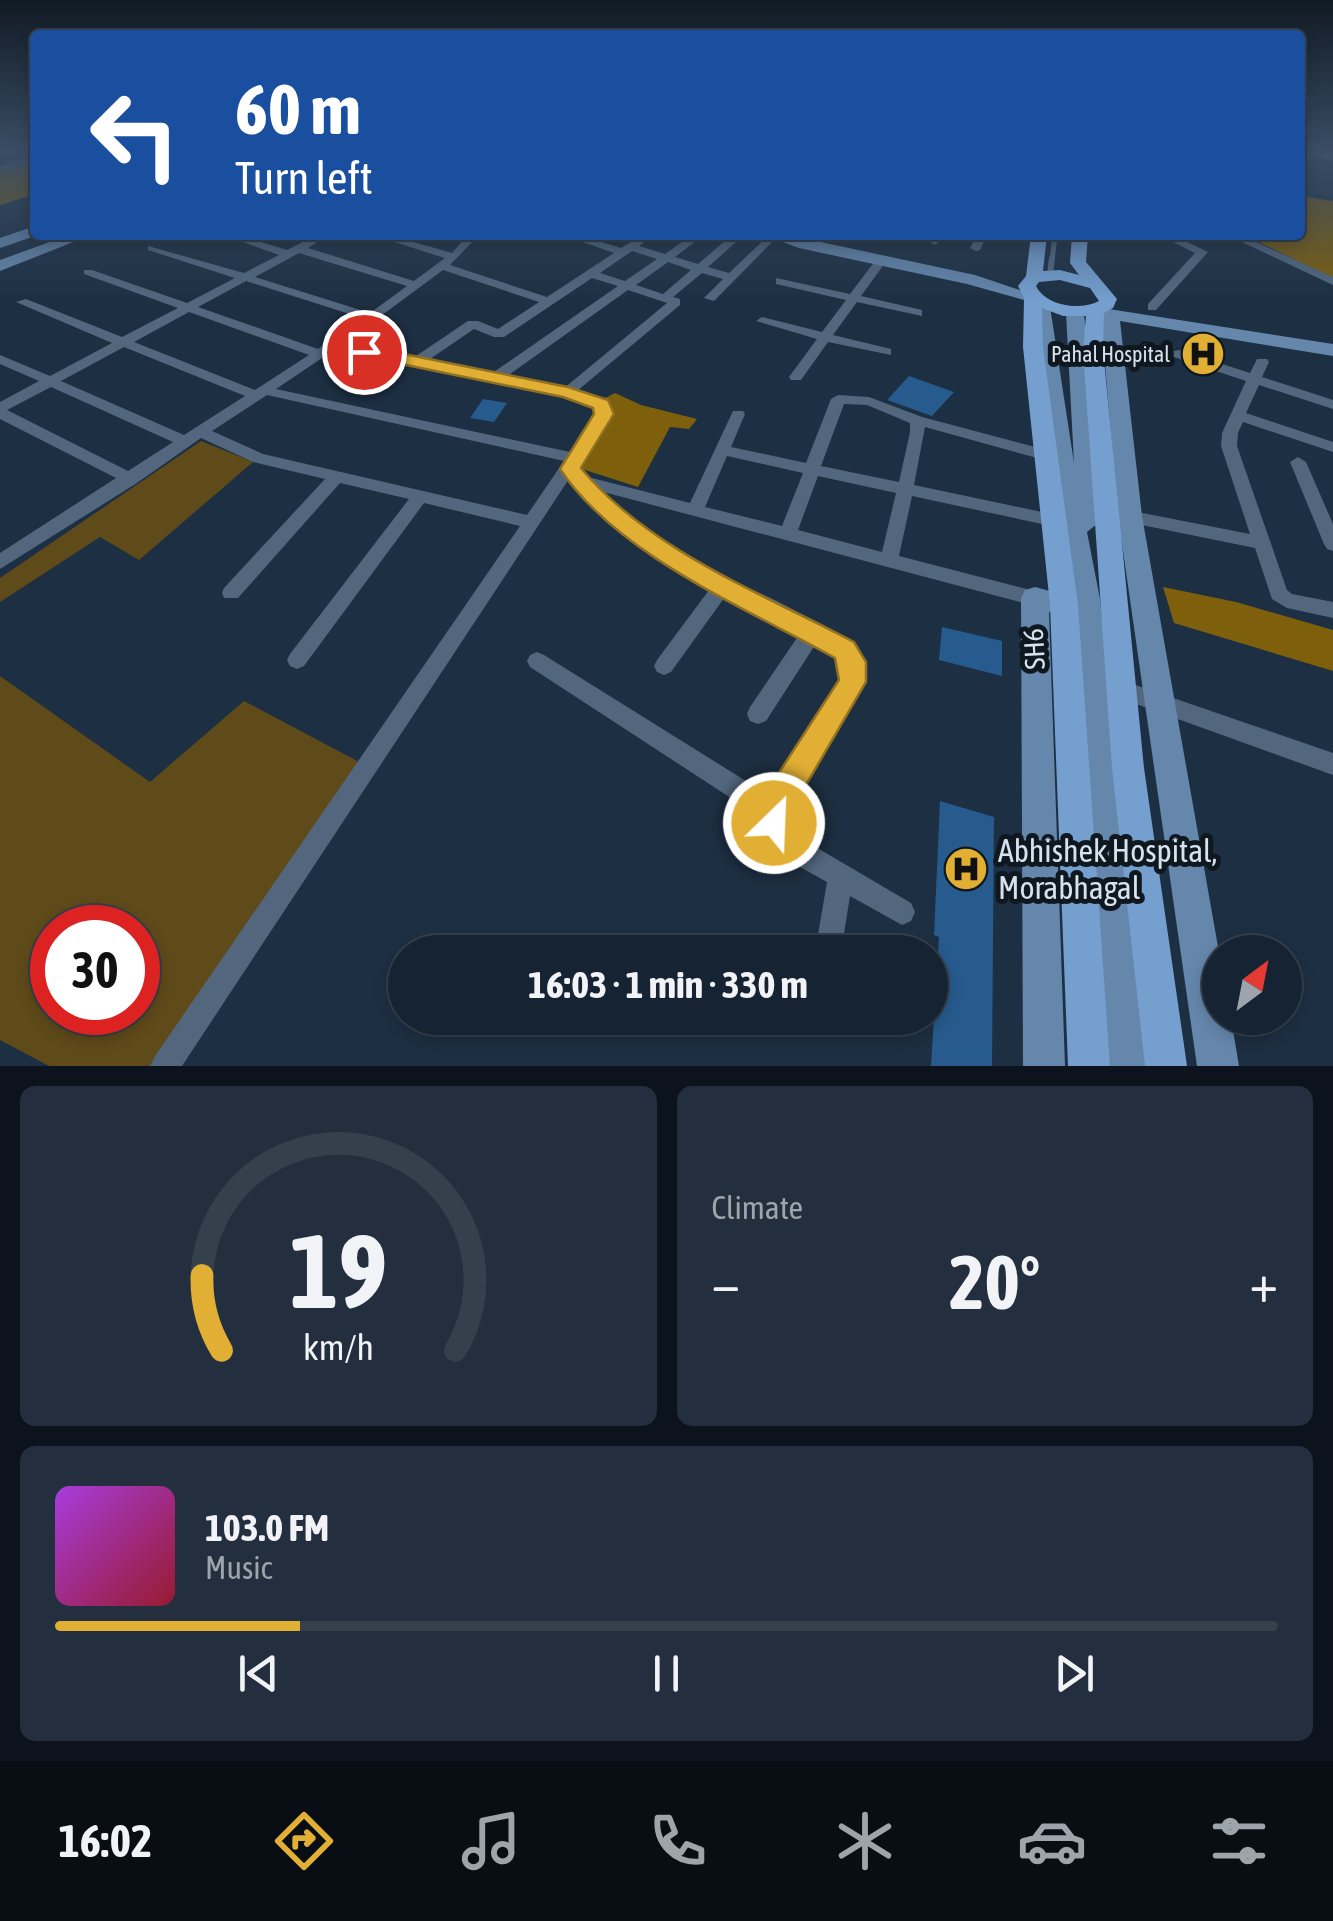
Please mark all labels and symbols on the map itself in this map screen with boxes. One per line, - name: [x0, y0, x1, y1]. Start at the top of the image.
- pin: [322, 310, 407, 395]
- hospital icon: Pahal Hospital: [1180, 331, 1226, 377]
- place label: Pahal Hospital: [1051, 341, 1170, 367]
- street label: SH6: [1017, 628, 1051, 670]
- position arrow: [722, 771, 826, 875]
- place label: Abhishek Hospital, Morabhagal: [998, 832, 1217, 906]
- hospital icon: Abhishek Hospital, Morabhagal: [943, 846, 989, 892]
- speed limit sign: 30: [30, 905, 160, 1035]
- north arrow: [1202, 935, 1302, 1035]

